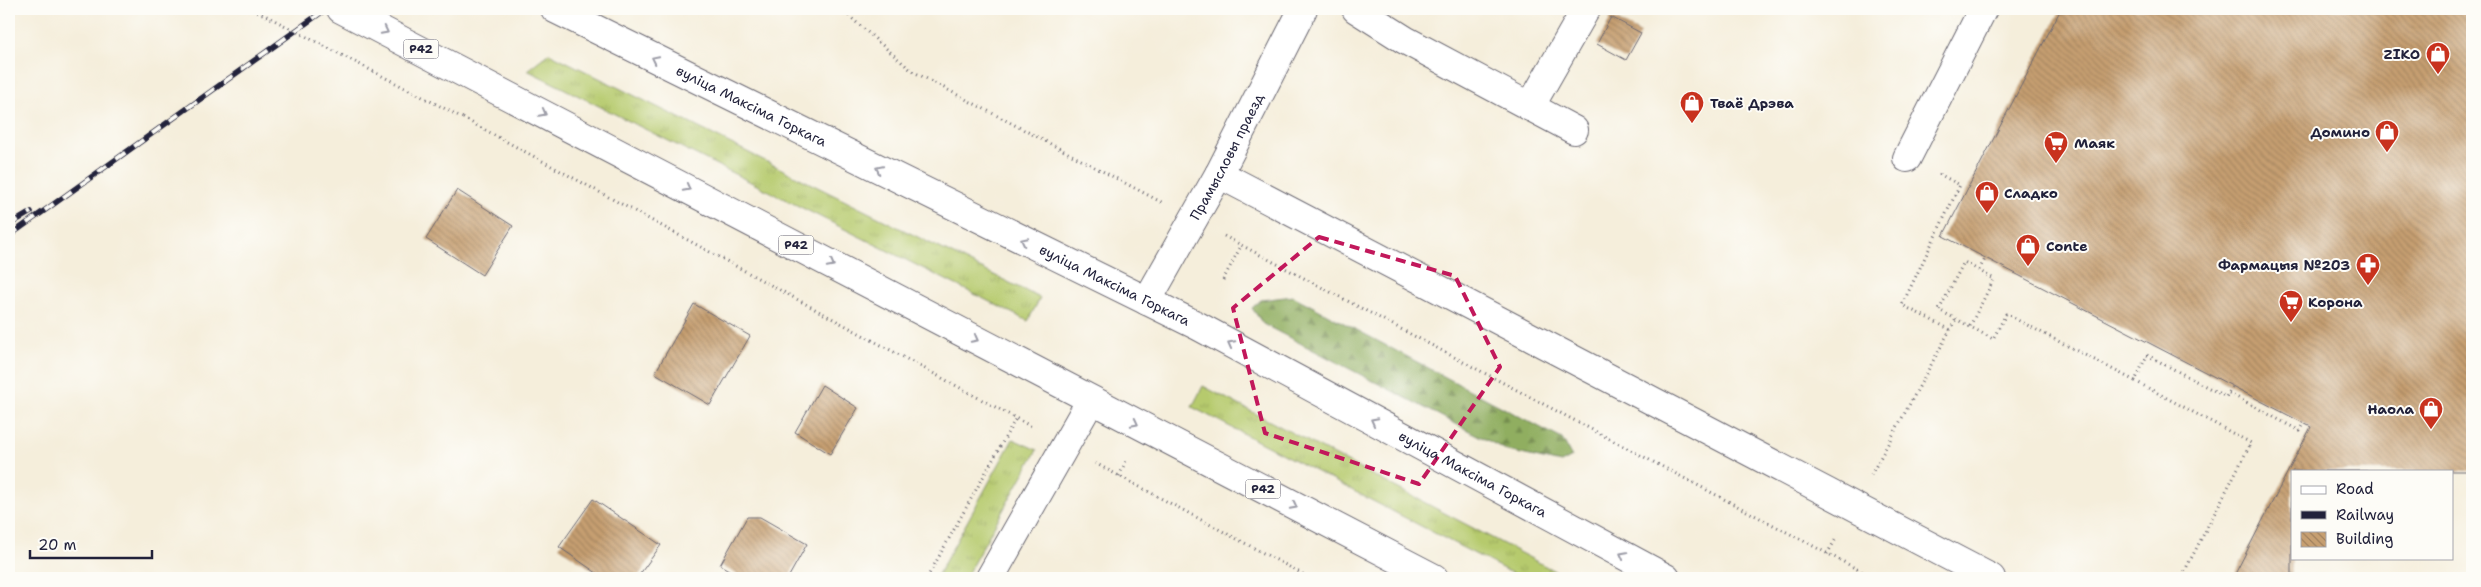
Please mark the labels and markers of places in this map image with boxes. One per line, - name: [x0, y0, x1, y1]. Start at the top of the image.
- shop icon: ZIKO: [2425, 41, 2451, 75]
- place label: ZIKO: [2383, 45, 2420, 63]
- shop icon: Тваё Дрэва: [1679, 90, 1705, 124]
- place label: Тваё Дрэва: [1710, 94, 1794, 112]
- shop icon: Домино: [2374, 119, 2400, 153]
- place label: Домино: [2311, 123, 2370, 141]
- supermarket icon: Маяк: [2043, 130, 2069, 164]
- place label: Маяк: [2074, 134, 2115, 152]
- shop icon: Сладко: [1974, 180, 2000, 214]
- place label: Сладко: [2004, 184, 2058, 202]
- shop icon: Conte: [2015, 233, 2041, 267]
- place label: Conte: [2046, 237, 2088, 255]
- pharmacy icon: Фармацыя №203: [2355, 252, 2381, 286]
- place label: Фармацыя №203: [2218, 256, 2350, 274]
- supermarket icon: Корона: [2278, 289, 2304, 323]
- place label: Корона: [2308, 293, 2363, 311]
- shop icon: Наола: [2418, 396, 2444, 430]
- place label: Наола: [2367, 400, 2414, 418]

